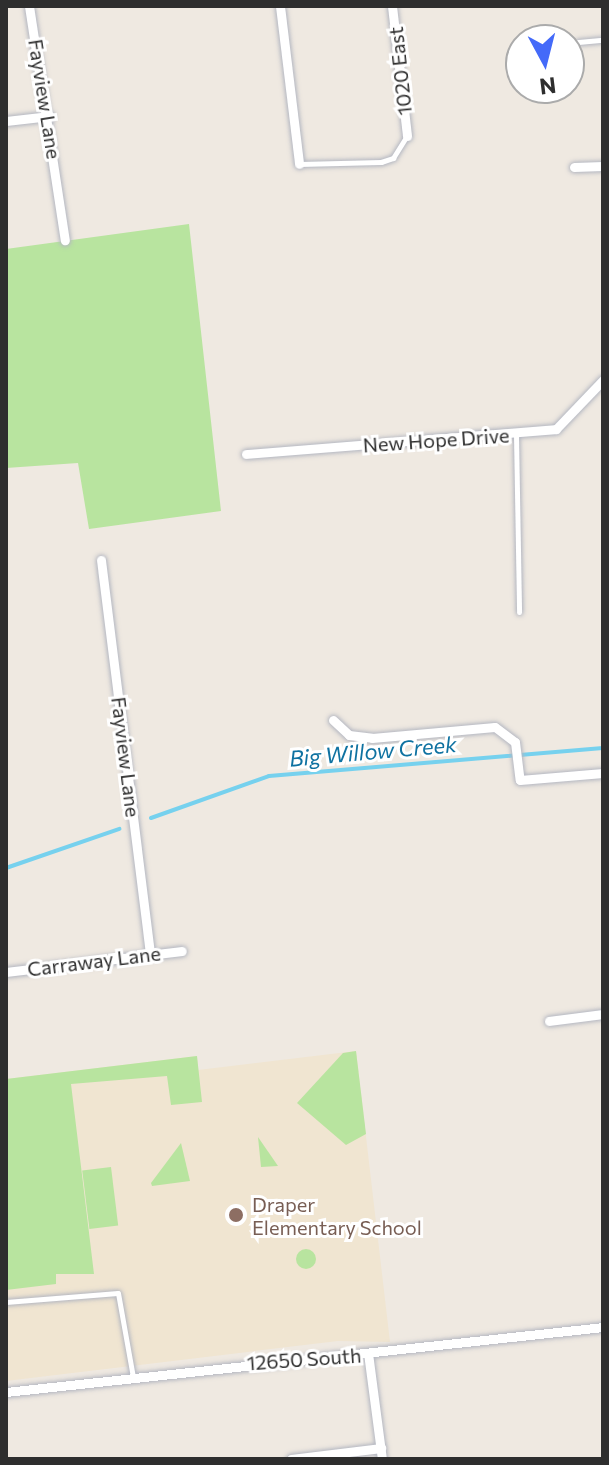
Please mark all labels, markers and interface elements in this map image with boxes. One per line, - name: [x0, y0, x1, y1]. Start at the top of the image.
- north arrow: [505, 24, 585, 104]
- street label: 1020 East: [383, 25, 417, 117]
- street label: Fayview Lane: [24, 37, 66, 161]
- text: N: [538, 72, 558, 101]
- street label: New Hope Drive: [362, 423, 510, 457]
- street label: Fayview Lane: [107, 695, 145, 819]
- water label: Big Willow Creek: [288, 731, 458, 771]
- street label: Carraway Lane: [26, 941, 162, 981]
- place label: Draper Elementary School: [252, 1192, 422, 1239]
- marker: Draper Elementary School: [227, 1206, 245, 1224]
- street label: 12650 South: [246, 1343, 362, 1375]

